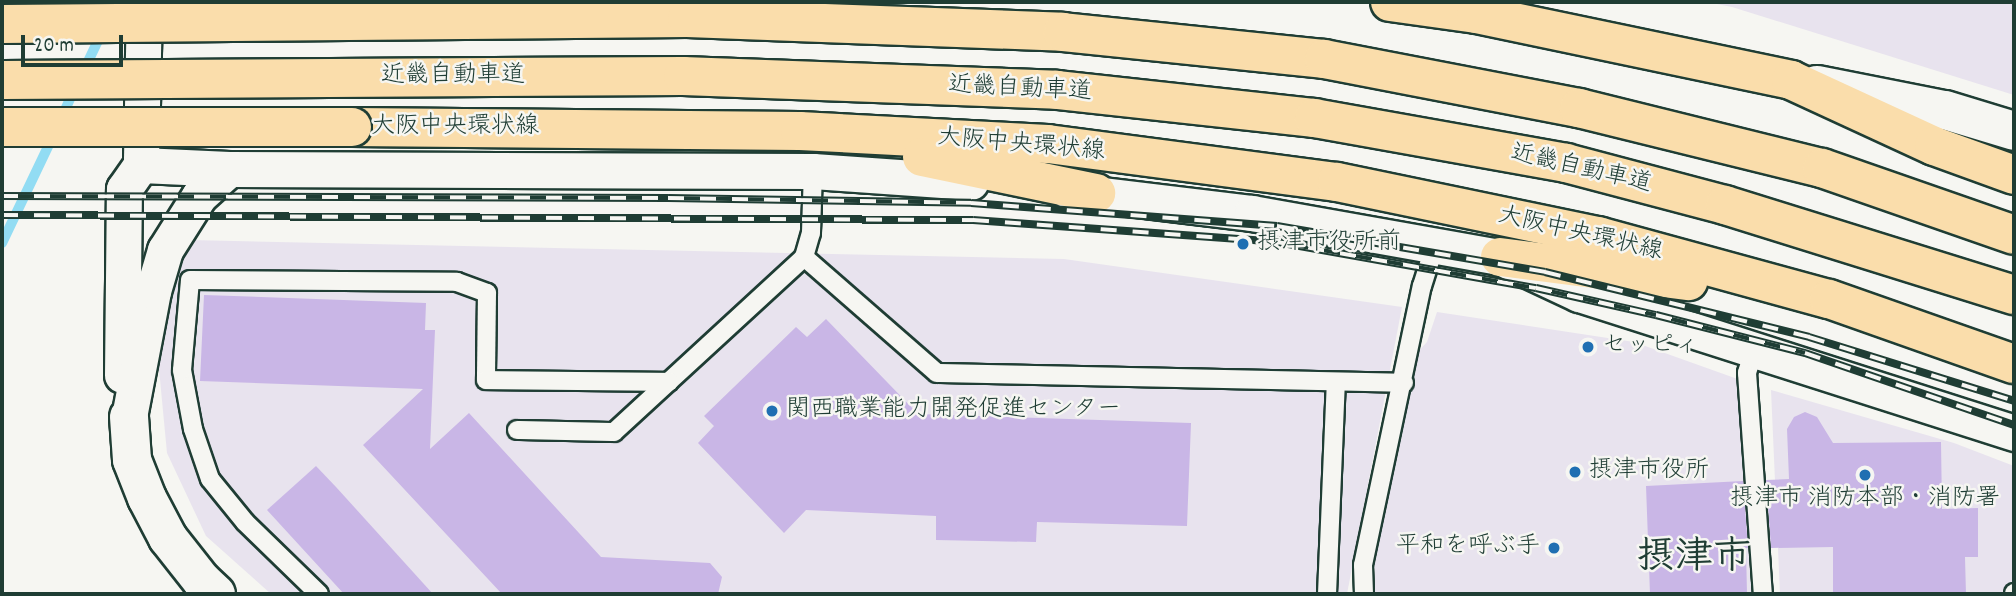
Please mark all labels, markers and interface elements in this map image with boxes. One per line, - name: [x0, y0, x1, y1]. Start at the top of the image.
- scale bar: [24, 21, 126, 65]
- text: 20 m: [34, 32, 74, 62]
- street label: 近畿自動車道: [381, 63, 525, 91]
- street label: 近畿自動車道: [947, 72, 1093, 108]
- street label: 大阪中央環状線: [371, 114, 539, 142]
- street label: 大阪中央環状線: [936, 124, 1106, 168]
- street label: 近畿自動車道: [1508, 140, 1654, 200]
- street label: 大阪中央環状線: [1495, 202, 1665, 268]
- place label: 摂津市役所前: [1257, 230, 1401, 258]
- marker: 摂津市役所前: [1235, 236, 1251, 252]
- place label: セッピィ: [1602, 333, 1698, 361]
- marker: セッピィ: [1580, 339, 1596, 355]
- place label: 関西職業能力開発促進センター: [786, 397, 1122, 425]
- marker: 関西職業能力開発促進センター: [764, 403, 780, 419]
- place label: 摂津市役所: [1589, 458, 1709, 486]
- marker: 摂津市役所: [1567, 464, 1583, 480]
- marker: 摂津市 消防本部・消防署: [1857, 467, 1873, 483]
- place label: 摂津市 消防本部・消防署: [1730, 486, 2000, 514]
- place label: 平和を呼ぶ手: [1396, 534, 1540, 562]
- district label: 摂津市: [1637, 537, 1751, 583]
- marker: 平和を呼ぶ手: [1546, 540, 1562, 556]

